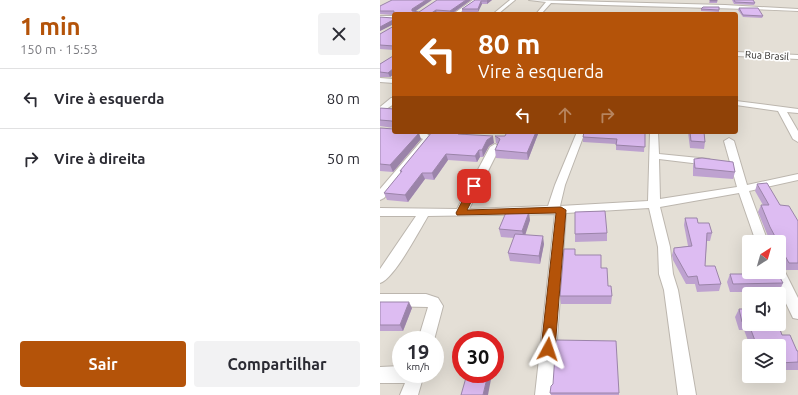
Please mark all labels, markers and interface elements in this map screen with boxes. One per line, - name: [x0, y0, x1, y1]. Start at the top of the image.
- text: 1 min: [20, 13, 81, 40]
- button: close: [318, 13, 360, 55]
- icon: left: [412, 28, 464, 80]
- text: 80 m: [478, 28, 540, 59]
- text: 150 m · 15:53: [20, 42, 98, 56]
- street label: Rua Brasil: [745, 49, 790, 62]
- text: Vire à esquerda: [478, 61, 604, 81]
- icon: left: [20, 88, 42, 110]
- text: Vire à esquerda: [54, 90, 164, 107]
- text: 80 m: [327, 90, 360, 107]
- icon: left: [512, 104, 534, 126]
- icon: ahead: [554, 104, 576, 126]
- icon: right: [596, 104, 618, 126]
- icon: right: [20, 148, 42, 170]
- text: Vire à direita: [54, 150, 146, 167]
- text: 50 m: [327, 150, 360, 167]
- pin: [457, 169, 491, 203]
- icon: arrive: [463, 175, 485, 197]
- north arrow: [742, 235, 786, 279]
- map controls: [742, 235, 786, 383]
- button: sound: [742, 287, 786, 331]
- position arrow: [527, 328, 569, 370]
- speed limit sign: 30: [452, 331, 504, 383]
- button: layers: [742, 339, 786, 383]
- text: 19: [407, 340, 429, 363]
- button: Sair: [20, 341, 186, 387]
- button: Compartilhar: [194, 341, 360, 387]
- text: km/h: [406, 361, 430, 372]

